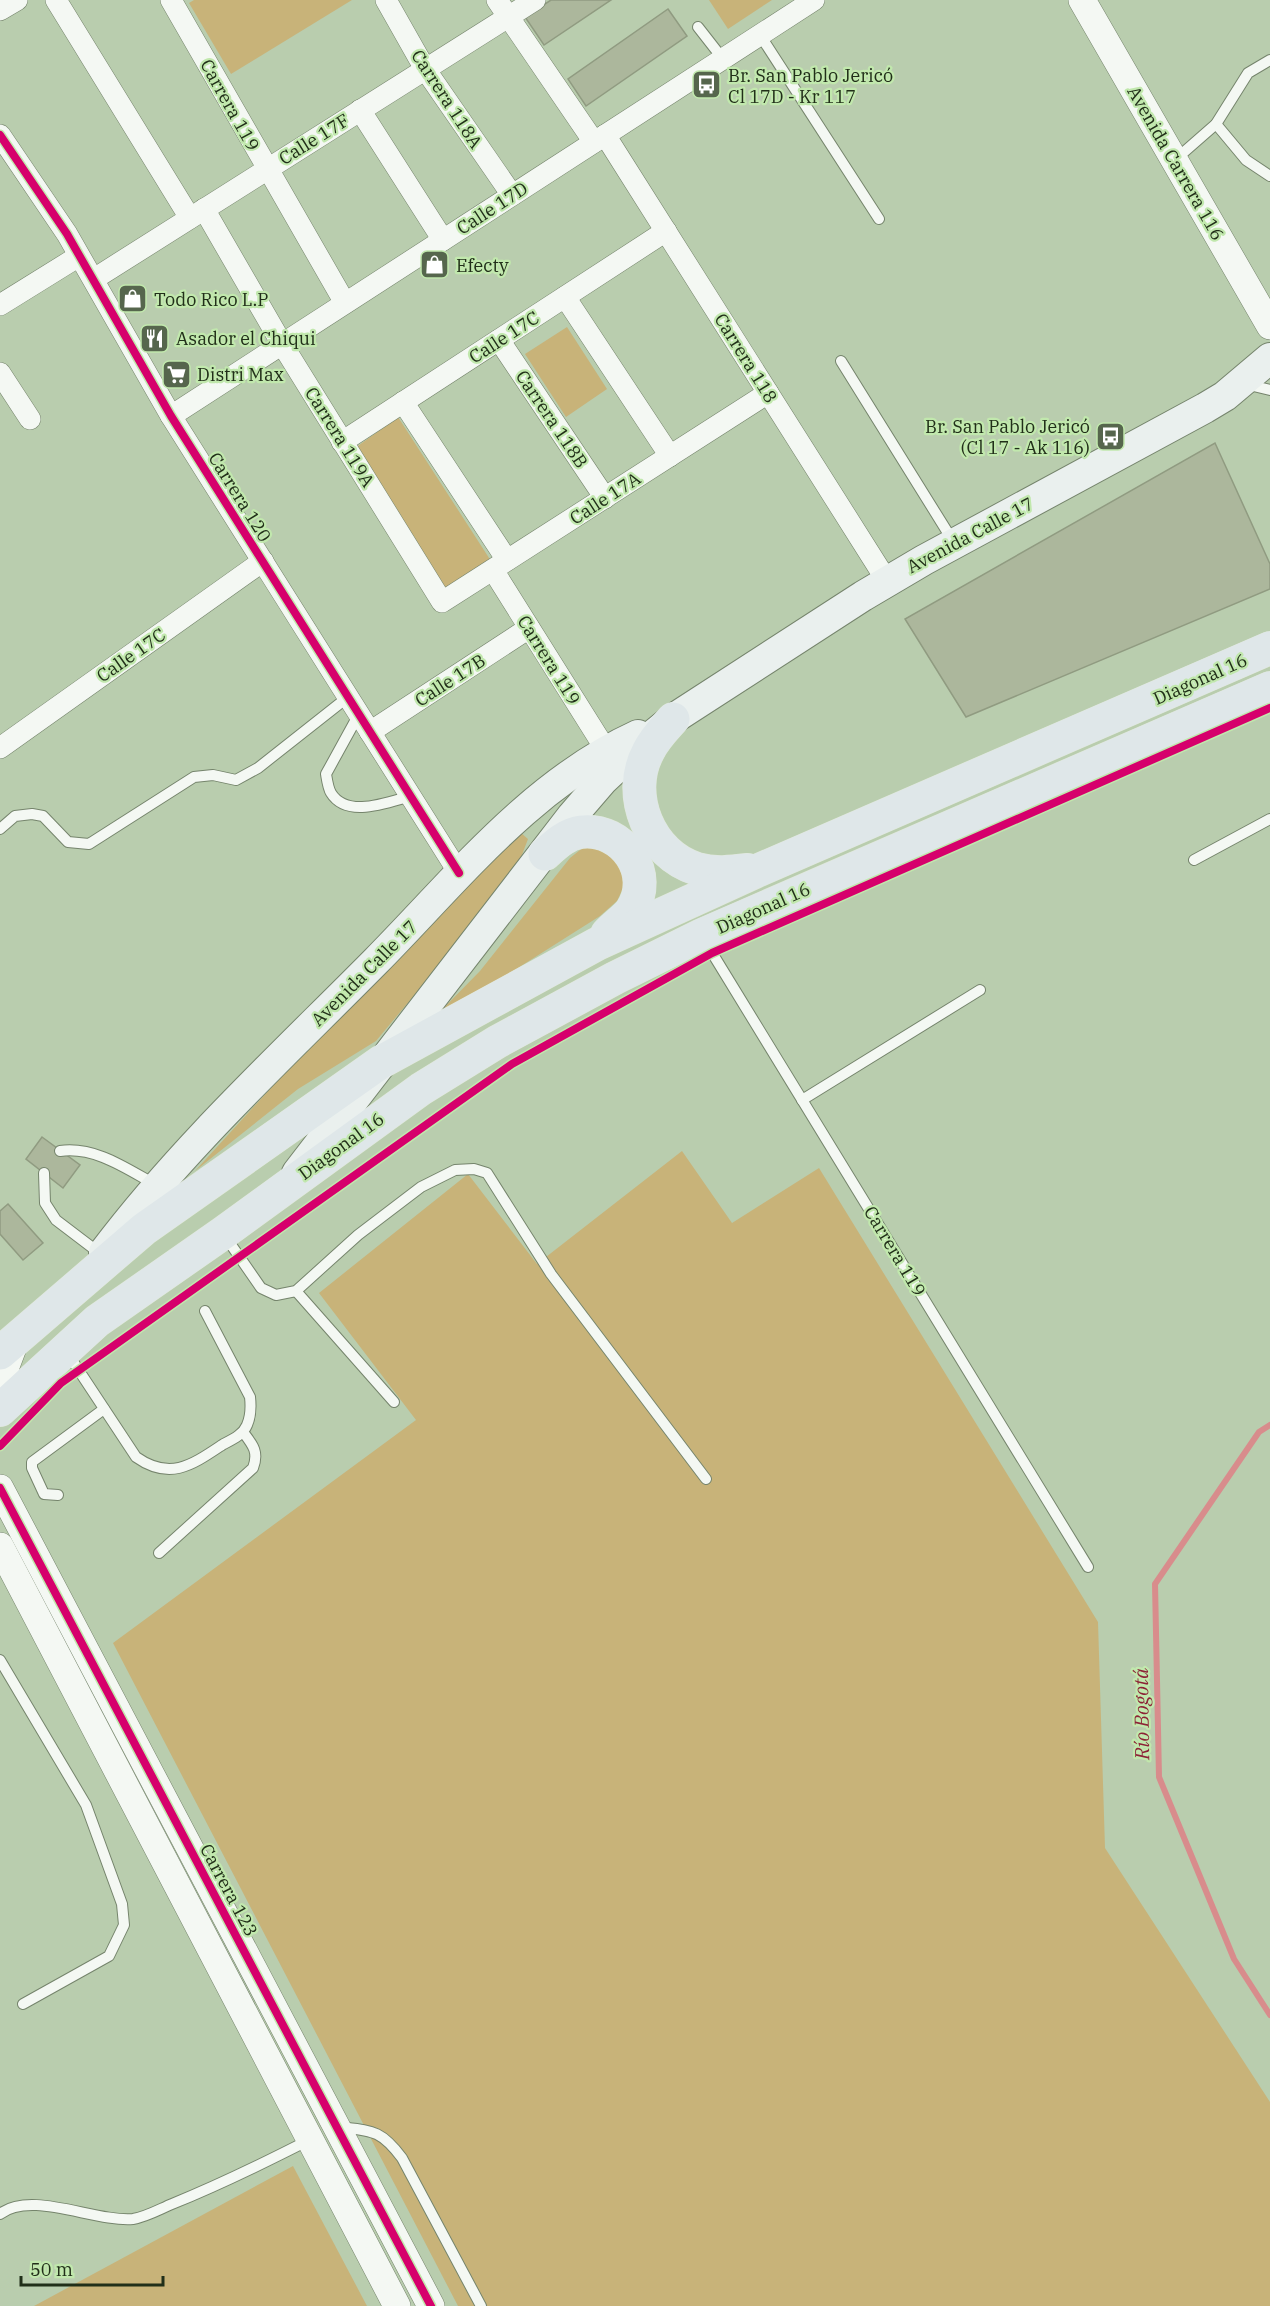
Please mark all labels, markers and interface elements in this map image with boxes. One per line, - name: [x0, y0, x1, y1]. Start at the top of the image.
- street label: Carrera 118A: [406, 45, 488, 153]
- street label: Carrera 119: [195, 55, 265, 155]
- place label: Br. San Pablo Jericó Cl 17D - Kr 117: [728, 64, 893, 108]
- bus stop icon: Br. San Pablo Jericó Cl 17D - Kr 117: [691, 69, 723, 101]
- street label: Avenida Carrera 116: [1122, 82, 1230, 244]
- street label: Calle 17F: [274, 108, 354, 170]
- street label: Calle 17D: [452, 176, 532, 240]
- shop icon: Efecty: [419, 249, 451, 281]
- place label: Efecty: [456, 254, 509, 277]
- shop icon: Todo Rico L.P: [117, 283, 149, 315]
- place label: Todo Rico L.P: [154, 288, 269, 311]
- street label: Calle 17C: [465, 306, 543, 368]
- street label: Carrera 118: [709, 309, 783, 407]
- restaurant icon: Asador el Chiqui: [139, 322, 171, 354]
- place label: Asador el Chiqui: [176, 327, 316, 350]
- supermarket icon: Distri Max: [160, 358, 192, 390]
- place label: Distri Max: [197, 363, 284, 386]
- street label: Carrera 118B: [511, 366, 593, 472]
- street label: Carrera 119A: [300, 383, 380, 492]
- place label: Br. San Pablo Jericó (Cl 17 - Ak 116): [925, 415, 1090, 459]
- bus stop icon: Br. San Pablo Jericó (Cl 17 - Ak 116): [1095, 420, 1127, 452]
- street label: Carrera 120: [203, 448, 277, 546]
- street label: Calle 17A: [565, 466, 645, 529]
- street label: Avenida Calle 17: [903, 492, 1037, 578]
- street label: Carrera 119: [512, 611, 586, 709]
- street label: Calle 17C: [92, 623, 170, 687]
- street label: Diagonal 16: [1149, 648, 1251, 710]
- street label: Calle 17B: [410, 649, 490, 711]
- street label: Diagonal 16: [712, 877, 814, 939]
- street label: Avenida Calle 17: [306, 915, 422, 1031]
- street label: Diagonal 16: [294, 1107, 388, 1185]
- street label: Carrera 119: [859, 1202, 931, 1300]
- water label: Río Bogotá: [1127, 1668, 1155, 1761]
- street label: Carrera 123: [195, 1840, 263, 1940]
- scale bar: [21, 2249, 164, 2287]
- text: 50 m: [30, 2258, 73, 2281]

